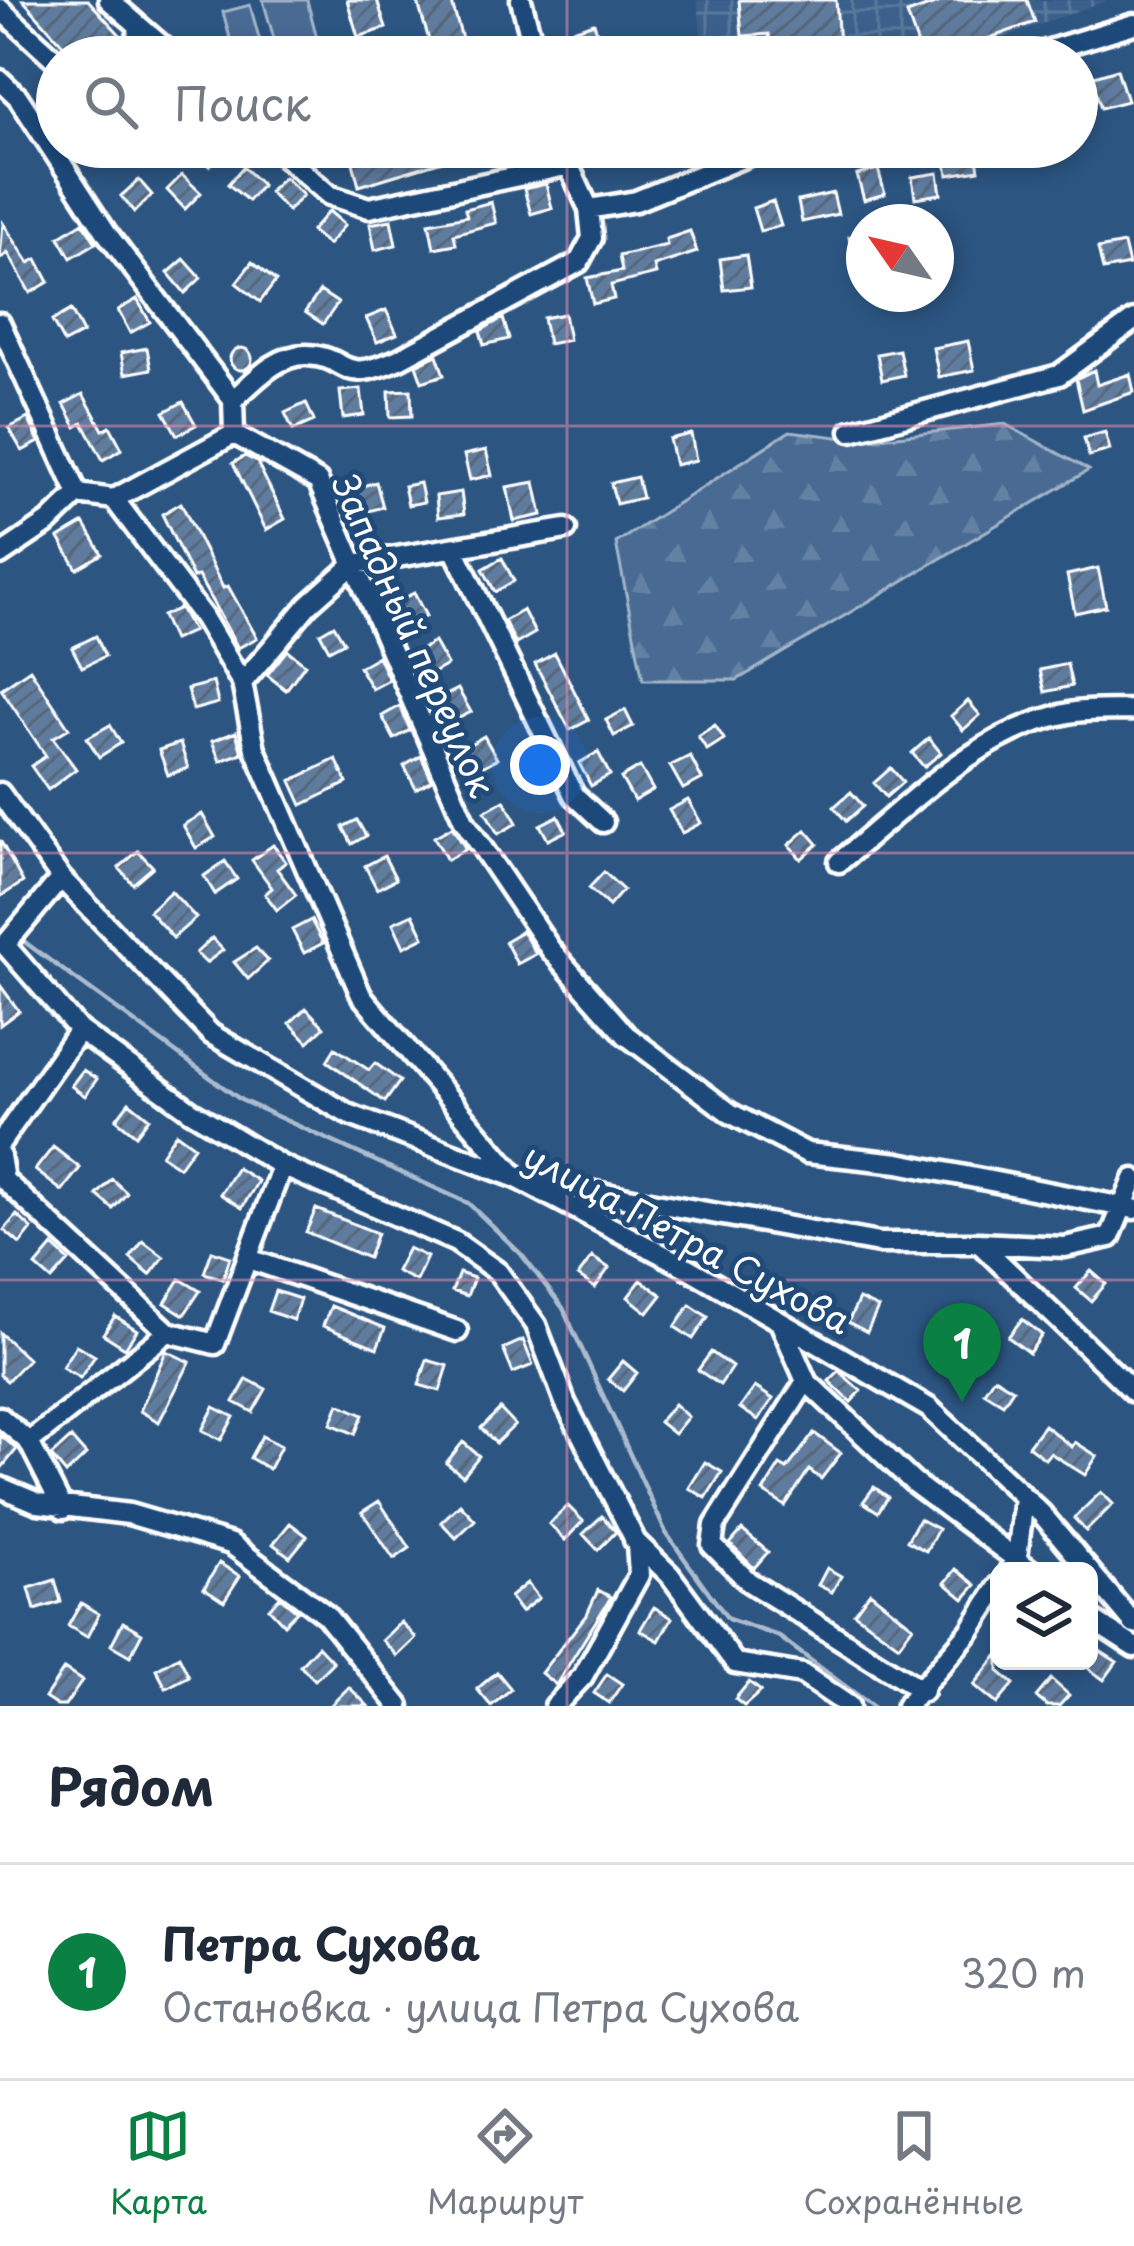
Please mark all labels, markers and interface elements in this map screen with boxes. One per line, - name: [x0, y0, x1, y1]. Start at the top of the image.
- search box: [36, 36, 1098, 168]
- text: Поиск: [174, 68, 311, 136]
- icon: search: [78, 69, 144, 135]
- north arrow: [846, 204, 954, 312]
- street label: Западный переулок: [320, 465, 511, 806]
- your location: [510, 735, 570, 795]
- street label: улица Петра Сухова: [515, 1128, 862, 1347]
- pin: 1: [923, 1303, 1001, 1402]
- map controls: [990, 1562, 1098, 1670]
- button: layers: [990, 1562, 1098, 1670]
- text: Рядом: [48, 1746, 214, 1823]
- text: Петра Сухова: [162, 1908, 480, 1976]
- text: 1: [78, 1942, 96, 2001]
- text: 320 m: [961, 1942, 1086, 2001]
- text: Остановка · улица Петра Сухова: [162, 1976, 799, 2035]
- tab: Карта: [110, 2103, 207, 2225]
- tab: Маршрут: [427, 2103, 583, 2225]
- tab: Сохранённые: [803, 2103, 1024, 2225]

